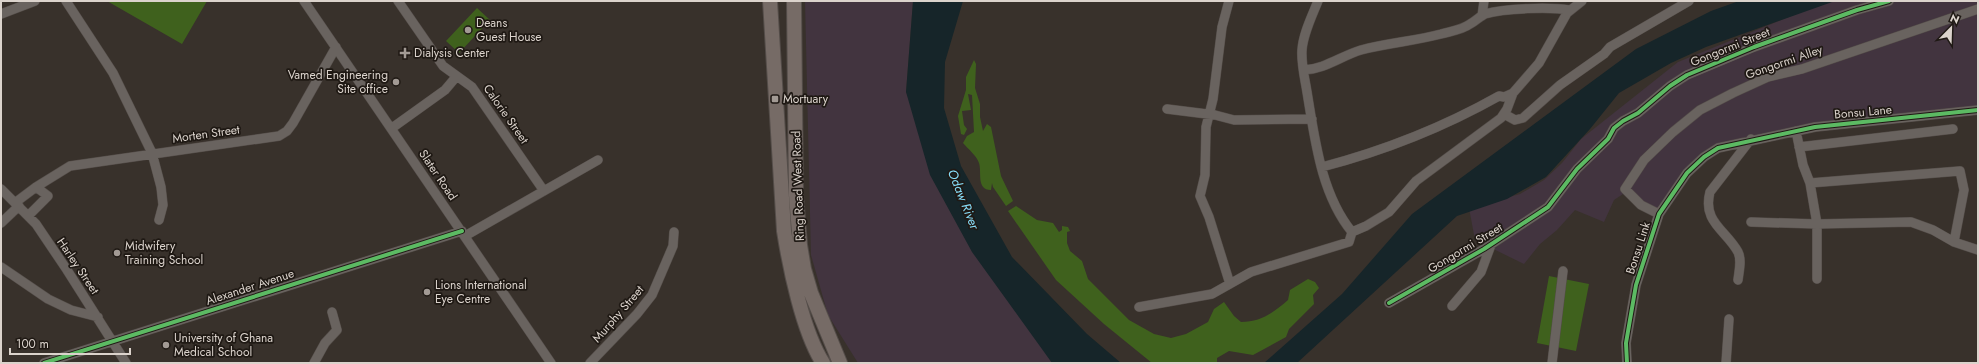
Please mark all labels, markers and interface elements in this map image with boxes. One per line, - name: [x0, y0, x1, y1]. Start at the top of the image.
- north arrow: [1931, 8, 1971, 48]
- text: N: [1948, 10, 1962, 28]
- place label: Deans Guest House: [476, 14, 542, 46]
- street label: Gongormi Street: [1688, 23, 1773, 71]
- marker: Deans Guest House: [463, 25, 473, 35]
- street label: Gongormi Alley: [1743, 40, 1826, 84]
- place label: Dialysis Center: [414, 44, 490, 62]
- marker: Dialysis Center: [399, 47, 411, 59]
- place label: Vamed Engineering Site office: [288, 66, 388, 98]
- marker: Vamed Engineering Site office: [391, 77, 401, 87]
- street label: Calorie Street: [479, 81, 533, 148]
- place label: Mortuary: [783, 90, 829, 108]
- marker: Mortuary: [770, 94, 780, 104]
- street label: Bonsu Lane: [1833, 101, 1893, 123]
- street label: Morten Street: [171, 120, 241, 148]
- street label: Ring Road West Road: [787, 131, 809, 241]
- street label: Slater Road: [414, 146, 462, 204]
- water label: Odaw River: [943, 166, 984, 233]
- street label: Gongormi Street: [1424, 218, 1506, 277]
- street label: Bonsu Link: [1621, 219, 1655, 277]
- street label: Harley Street: [52, 234, 104, 298]
- place label: Midwifery Training School: [125, 237, 203, 269]
- marker: Midwifery Training School: [112, 248, 122, 258]
- street label: Alexander Avenue: [204, 264, 296, 310]
- place label: Lions International Eye Centre: [435, 276, 527, 308]
- street label: Murphy Street: [588, 281, 648, 347]
- marker: Lions International Eye Centre: [422, 287, 432, 297]
- place label: University of Ghana Medical School: [174, 329, 273, 361]
- scale bar: [10, 330, 130, 356]
- text: 100 m: [16, 335, 49, 353]
- marker: University of Ghana Medical School: [161, 340, 171, 350]

